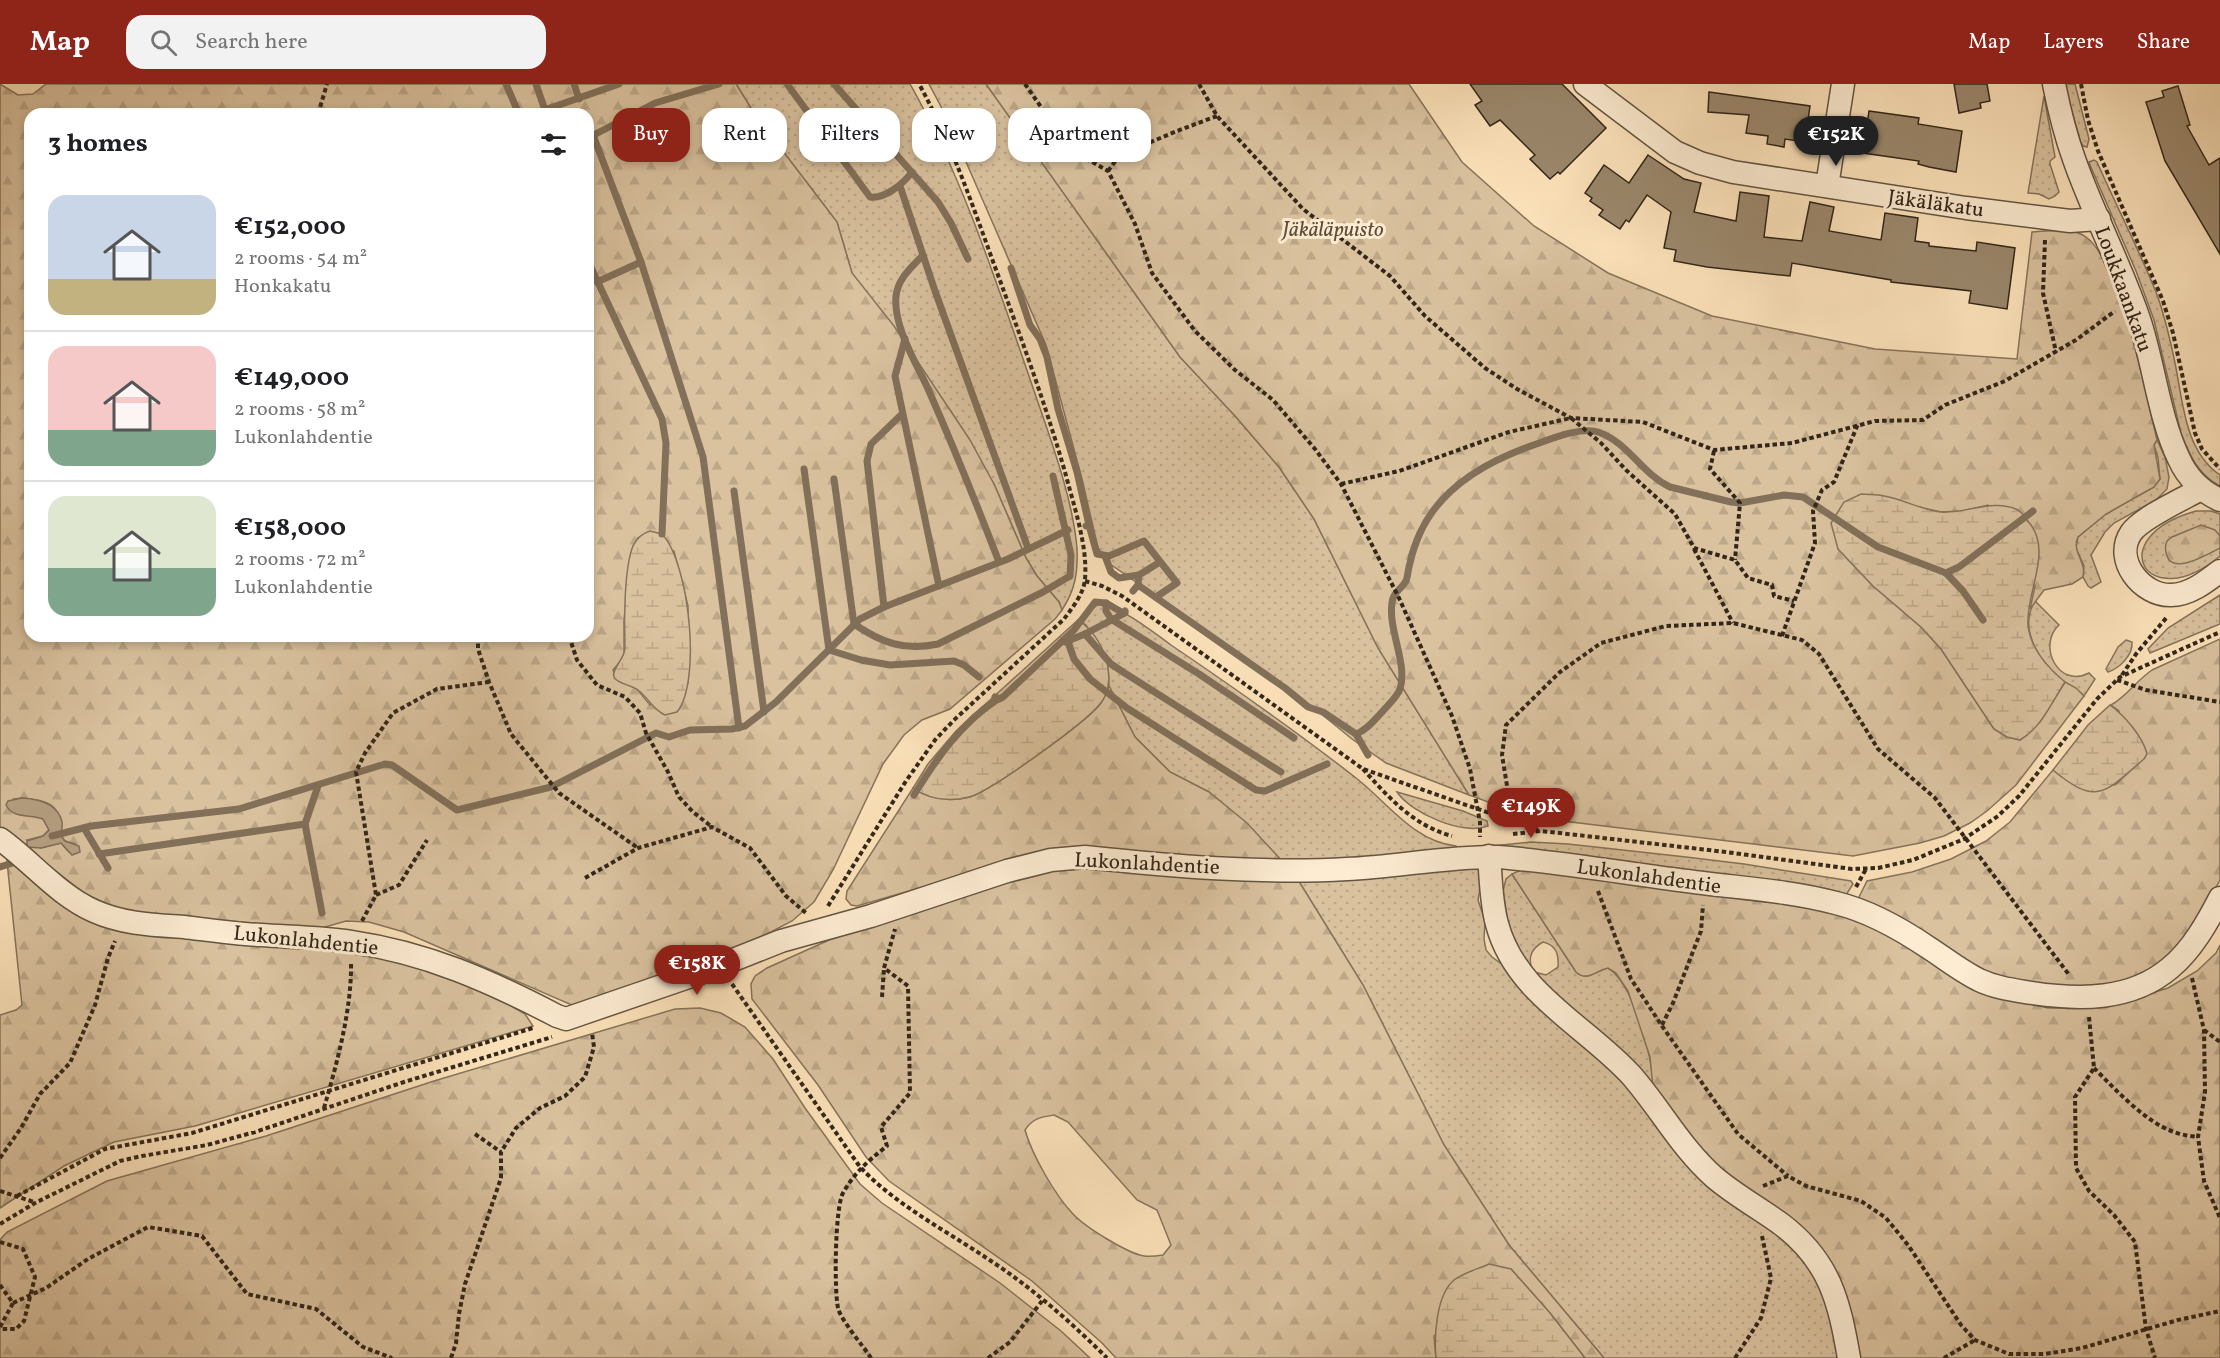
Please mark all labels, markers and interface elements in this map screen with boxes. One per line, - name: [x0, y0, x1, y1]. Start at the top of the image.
- search box: [126, 15, 546, 69]
- text: Map: [30, 23, 90, 62]
- icon: search: [147, 26, 180, 59]
- text: Search here: [195, 27, 308, 58]
- text: Map: [1968, 28, 2010, 57]
- text: Layers: [2043, 28, 2104, 57]
- text: Share: [2137, 28, 2190, 57]
- chip: Buy: [612, 108, 690, 162]
- chip: Rent: [702, 108, 787, 162]
- chip: Filters: [799, 108, 900, 162]
- chip: New: [912, 108, 996, 162]
- chip: Apartment: [1008, 108, 1151, 162]
- pin: €152K: [1794, 116, 1878, 167]
- text: €152K: [1807, 121, 1865, 149]
- text: 3 homes: [48, 126, 148, 162]
- icon: filters: [537, 128, 570, 161]
- street label: Jäkäläkatu: [1886, 183, 1986, 226]
- text: €152,000: [234, 209, 346, 245]
- park label: Jäkäläpuisto: [1281, 216, 1384, 245]
- icon: home: [96, 219, 168, 291]
- street label: Loukkaankatu: [2086, 223, 2159, 356]
- text: 2 rooms · 54 m²: [234, 245, 367, 273]
- text: Honkakatu: [234, 273, 331, 301]
- text: €149,000: [234, 360, 349, 396]
- icon: home: [96, 370, 168, 442]
- text: 2 rooms · 58 m²: [234, 396, 365, 424]
- text: Lukonlahdentie: [234, 424, 373, 452]
- text: €158,000: [234, 510, 346, 546]
- icon: home: [96, 520, 168, 592]
- text: 2 rooms · 72 m²: [234, 546, 366, 574]
- text: Lukonlahdentie: [234, 574, 373, 602]
- pin: €149K: [1489, 788, 1573, 839]
- text: €149K: [1501, 793, 1561, 821]
- street label: Lukonlahdentie: [1073, 846, 1220, 883]
- street label: Lukonlahdentie: [1575, 853, 1723, 902]
- street label: Lukonlahdentie: [232, 919, 380, 964]
- pin: €158K: [655, 945, 739, 996]
- text: €158K: [668, 950, 726, 978]

